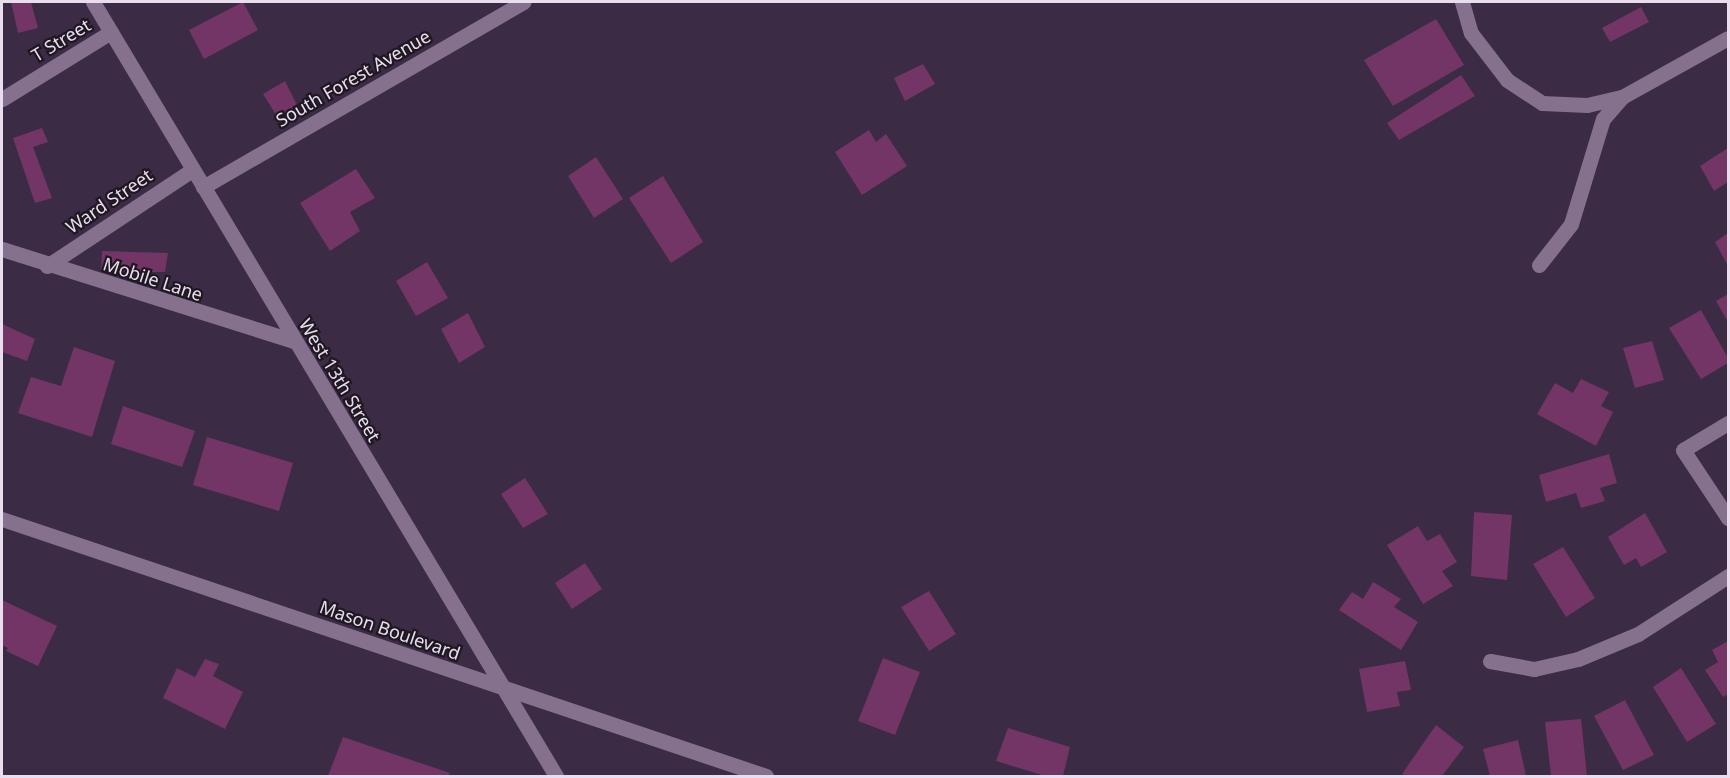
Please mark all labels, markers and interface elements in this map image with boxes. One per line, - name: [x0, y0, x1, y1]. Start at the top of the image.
- street label: T Street: [28, 14, 94, 66]
- street label: South Forest Avenue: [272, 25, 434, 131]
- street label: Ward Street: [62, 164, 156, 238]
- street label: Mobile Lane: [101, 253, 205, 305]
- street label: West 13th Street: [295, 315, 385, 445]
- street label: Mason Boulevard: [317, 596, 463, 664]

